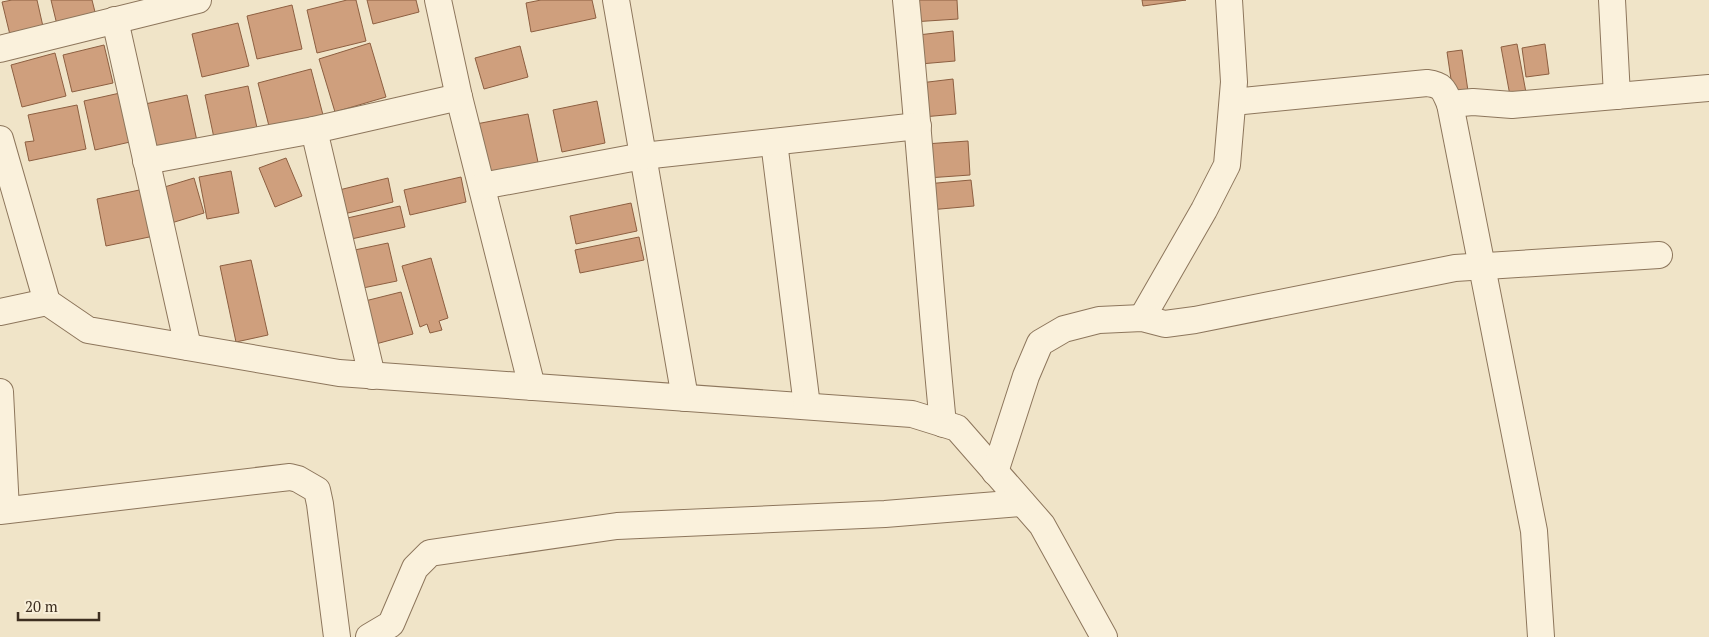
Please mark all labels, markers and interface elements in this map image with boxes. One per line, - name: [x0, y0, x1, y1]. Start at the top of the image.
- scale bar: [18, 590, 99, 622]
- text: 20 m: [25, 596, 58, 616]

